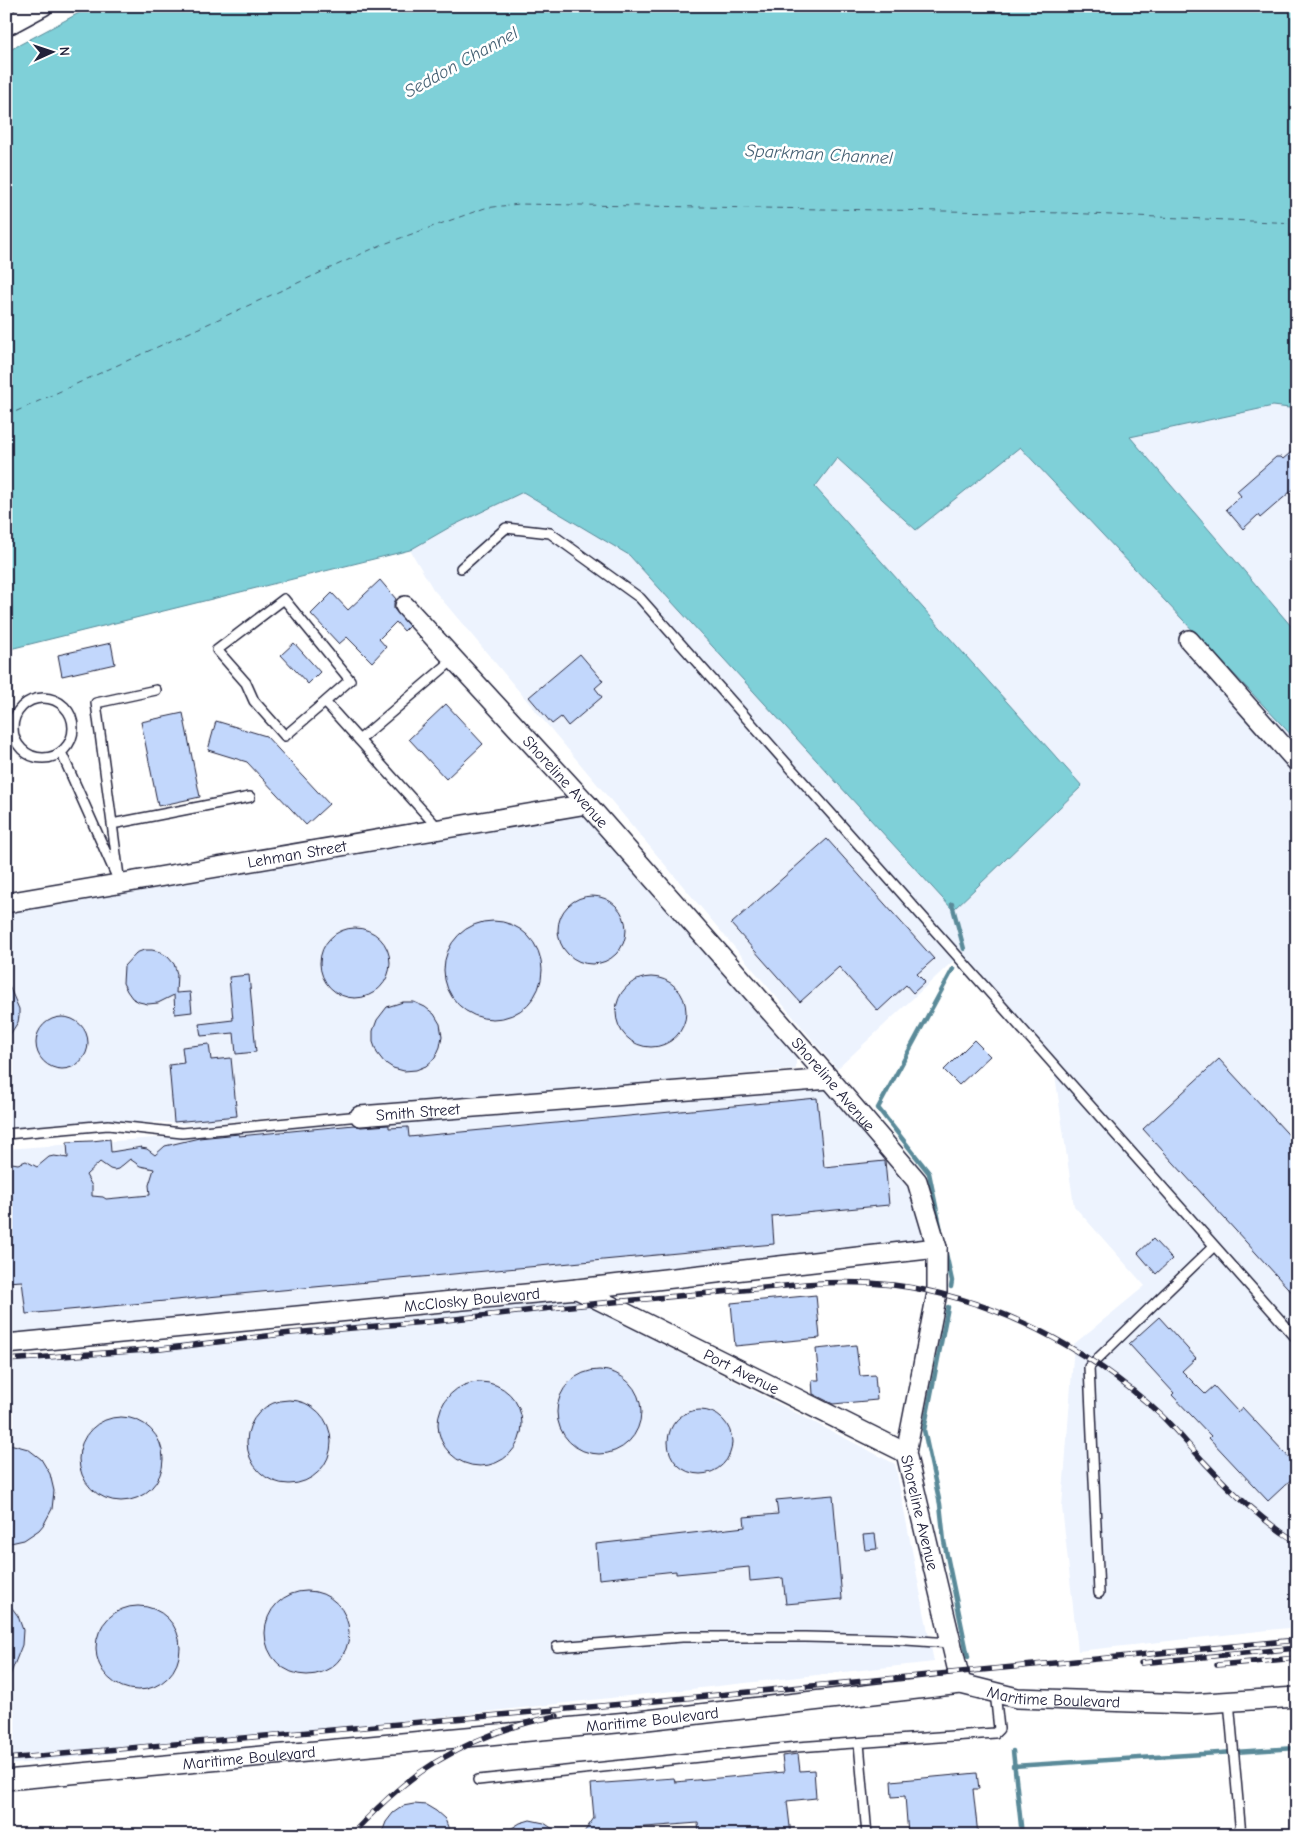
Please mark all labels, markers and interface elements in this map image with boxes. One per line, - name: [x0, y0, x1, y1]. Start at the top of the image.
- water label: Seddon Channel: [401, 22, 523, 102]
- north arrow: [28, 28, 78, 78]
- text: N: [56, 46, 73, 56]
- water label: Sparkman Channel: [745, 140, 894, 169]
- street label: Shoreline Avenue: [519, 732, 612, 832]
- street label: Lehman Street: [246, 837, 348, 872]
- street label: Shoreline Avenue: [787, 1034, 878, 1135]
- street label: Smith Street: [375, 1100, 461, 1125]
- street label: McClosky Boulevard: [403, 1285, 541, 1316]
- street label: Port Avenue: [701, 1346, 782, 1398]
- street label: Shoreline Avenue: [897, 1453, 942, 1572]
- street label: Maritime Boulevard: [985, 1683, 1120, 1712]
- street label: Maritime Boulevard: [585, 1704, 720, 1736]
- street label: Maritime Boulevard: [182, 1743, 316, 1773]

